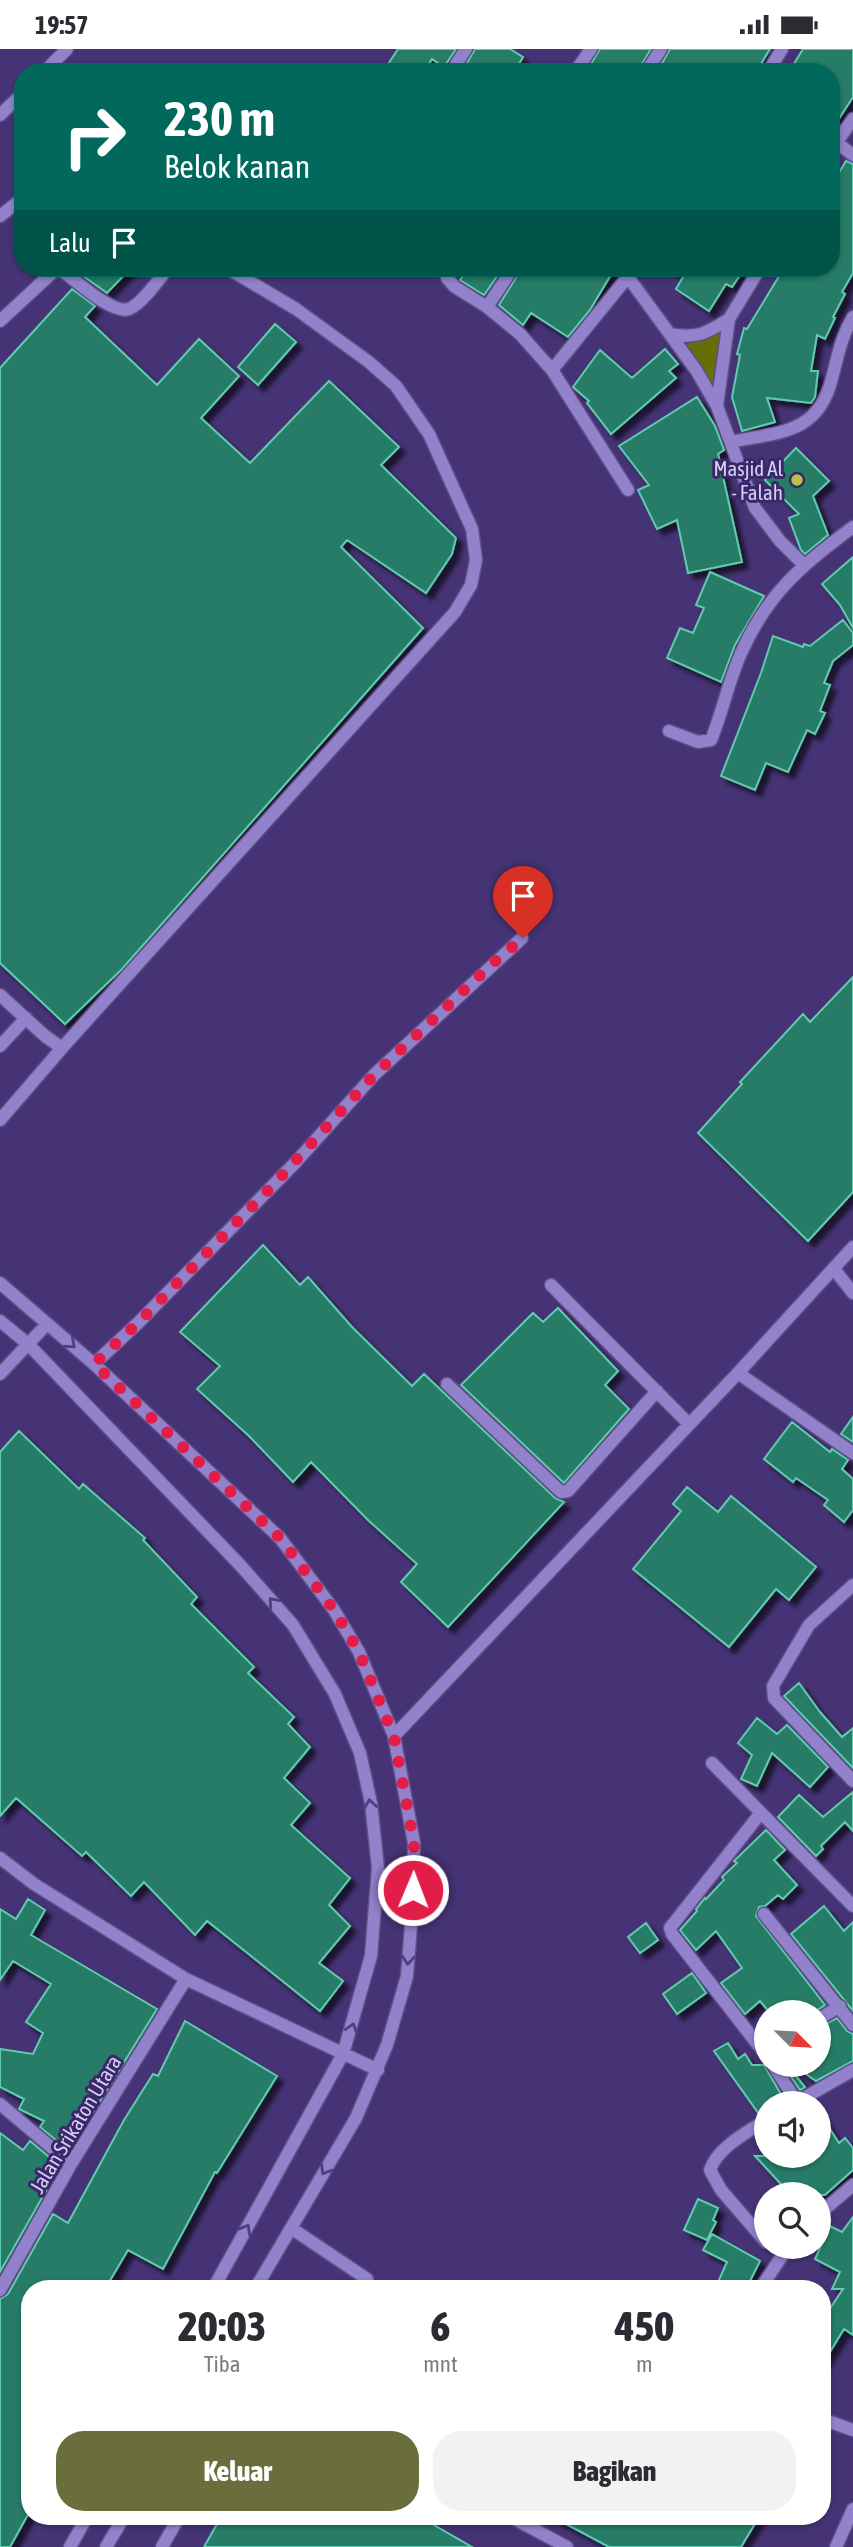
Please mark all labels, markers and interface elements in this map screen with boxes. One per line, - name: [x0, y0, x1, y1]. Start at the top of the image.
- text: 19:57: [35, 10, 89, 40]
- text: 230 m: [164, 90, 275, 146]
- icon: right: [49, 91, 140, 182]
- text: Belok kanan: [164, 148, 310, 185]
- icon: arrive: [105, 224, 143, 262]
- text: Lalu: [49, 228, 91, 258]
- place label: Masjid Al - Falah: [713, 456, 783, 504]
- marker: Masjid Al - Falah: [789, 472, 805, 488]
- pin: [493, 866, 553, 938]
- icon: arrive: [504, 877, 542, 915]
- one-way arrow: [63, 1335, 75, 1348]
- one-way arrow: [269, 1597, 281, 1610]
- one-way arrow: [363, 1798, 378, 1810]
- position arrow: [376, 1853, 450, 1927]
- one-way arrow: [401, 1955, 416, 1966]
- north arrow: [754, 2000, 831, 2077]
- map controls: [754, 2000, 831, 2259]
- one-way arrow: [344, 2023, 358, 2035]
- street label: Jalan Srikaton Utara: [24, 2051, 126, 2197]
- button: sound: [754, 2091, 831, 2168]
- one-way arrow: [321, 2163, 334, 2176]
- button: search: [754, 2182, 831, 2259]
- one-way arrow: [238, 2224, 251, 2237]
- text: 20:03: [178, 2302, 266, 2350]
- text: 6: [431, 2302, 450, 2350]
- text: 450: [615, 2302, 674, 2350]
- text: Tiba: [204, 2351, 240, 2377]
- text: mnt: [423, 2351, 458, 2377]
- text: m: [636, 2351, 653, 2377]
- button: Keluar: [56, 2431, 419, 2511]
- button: Bagikan: [433, 2431, 796, 2511]

